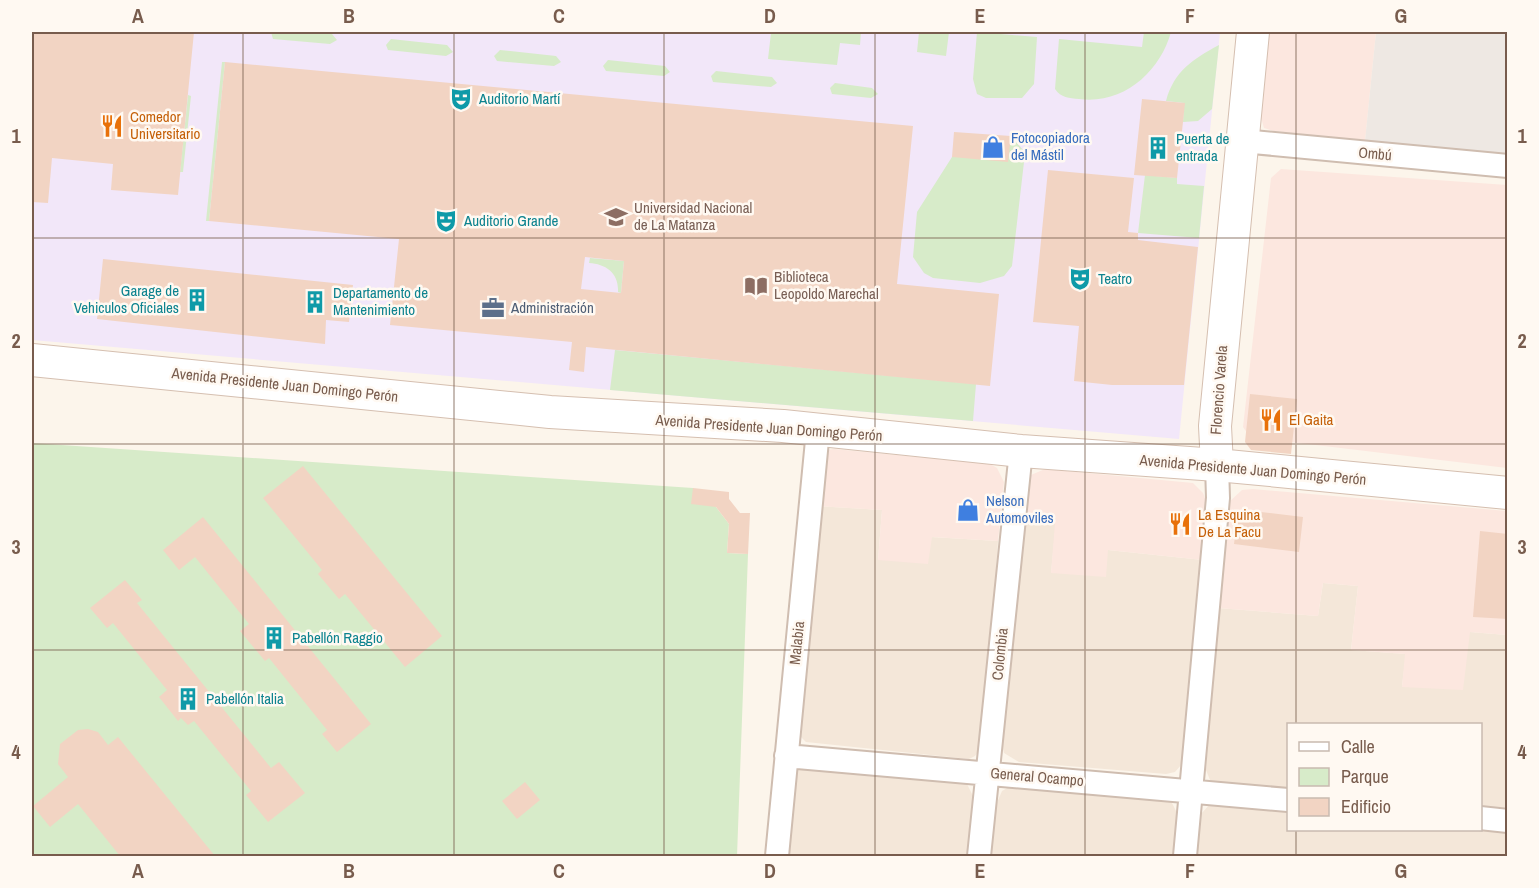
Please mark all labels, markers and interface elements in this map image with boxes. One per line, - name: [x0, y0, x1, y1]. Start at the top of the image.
- text: A: [132, 2, 144, 29]
- text: B: [343, 2, 355, 29]
- text: C: [553, 2, 565, 29]
- text: D: [764, 2, 776, 29]
- text: E: [975, 2, 986, 29]
- text: F: [1185, 2, 1195, 29]
- text: G: [1395, 2, 1407, 29]
- theatre icon: Auditorio Martí: [448, 86, 474, 112]
- place label: Auditorio Martí: [478, 88, 561, 109]
- place label: Comedor Universitario: [130, 106, 201, 144]
- restaurant icon: Comedor Universitario: [99, 113, 125, 139]
- text: 1: [11, 122, 21, 149]
- text: 1: [1517, 122, 1527, 149]
- place label: Fotocopiadora del Mástil: [1011, 127, 1090, 165]
- place label: Puerta de entrada: [1176, 128, 1230, 166]
- shop icon: Fotocopiadora del Mástil: [980, 134, 1006, 160]
- building icon: Puerta de entrada: [1145, 135, 1171, 161]
- street label: Ombú: [1357, 142, 1393, 165]
- place label: Universidad Nacional de La Matanza: [634, 197, 752, 235]
- school or university icon: Universidad Nacional de La Matanza: [603, 204, 629, 230]
- theatre icon: Auditorio Grande: [433, 208, 459, 234]
- place label: Auditorio Grande: [463, 210, 559, 231]
- place label: Biblioteca Leopoldo Marechal: [774, 266, 879, 304]
- theatre icon: Teatro: [1067, 266, 1093, 292]
- place label: Teatro: [1098, 268, 1132, 289]
- library icon: Biblioteca Leopoldo Marechal: [743, 273, 769, 299]
- place label: Garage de Vehiculos Oficiales: [74, 280, 179, 318]
- place label: Departamento de Mantenimiento: [333, 282, 428, 320]
- building icon: Garage de Vehiculos Oficiales: [184, 287, 210, 313]
- building icon: Departamento de Mantenimiento: [302, 289, 328, 315]
- office icon: Administración: [480, 295, 506, 321]
- place label: Administración: [510, 297, 594, 318]
- text: 2: [11, 327, 21, 354]
- text: 2: [1517, 327, 1527, 354]
- street label: Florencio Varela: [1205, 345, 1232, 435]
- street label: Avenida Presidente Juan Domingo Perón: [170, 362, 399, 407]
- restaurant icon: El Gaita: [1258, 407, 1284, 433]
- street label: Avenida Presidente Juan Domingo Perón: [654, 409, 883, 446]
- place label: El Gaita: [1289, 409, 1334, 430]
- street label: Avenida Presidente Juan Domingo Perón: [1138, 449, 1367, 490]
- place label: Nelson Automoviles: [985, 490, 1054, 528]
- shop icon: Nelson Automoviles: [955, 497, 981, 523]
- place label: La Esquina De La Facu: [1198, 504, 1261, 542]
- restaurant icon: La Esquina De La Facu: [1167, 511, 1193, 537]
- text: 3: [11, 533, 21, 560]
- text: 3: [1517, 533, 1527, 560]
- street label: Malabia: [784, 620, 809, 666]
- building icon: Pabellón Raggio: [261, 625, 287, 651]
- place label: Pabellón Raggio: [292, 627, 383, 648]
- street label: Colombia: [986, 627, 1013, 681]
- building icon: Pabellón Italia: [175, 686, 201, 712]
- place label: Pabellón Italia: [206, 688, 284, 709]
- legend: [1287, 723, 1482, 831]
- text: Calle: [1341, 734, 1375, 759]
- text: 4: [11, 738, 21, 765]
- text: 4: [1517, 738, 1527, 765]
- street label: General Ocampo: [989, 762, 1085, 791]
- text: Parque: [1341, 764, 1389, 789]
- text: Edificio: [1341, 794, 1391, 819]
- text: A: [132, 857, 144, 884]
- text: B: [343, 857, 355, 884]
- text: C: [553, 857, 565, 884]
- text: D: [764, 857, 776, 884]
- text: E: [975, 857, 986, 884]
- text: F: [1185, 857, 1195, 884]
- text: G: [1395, 857, 1407, 884]

